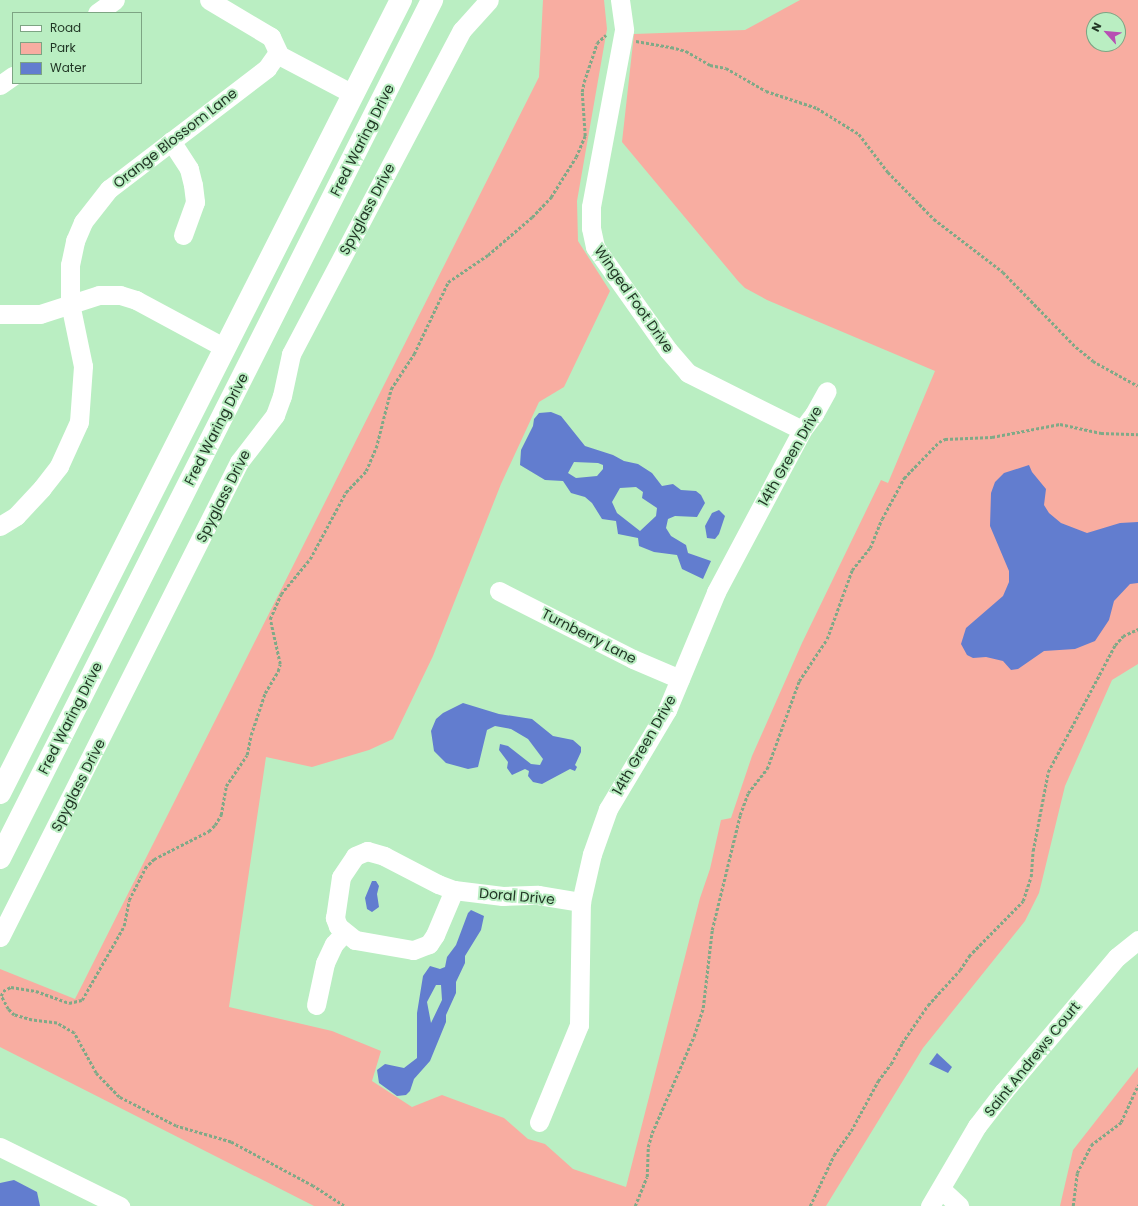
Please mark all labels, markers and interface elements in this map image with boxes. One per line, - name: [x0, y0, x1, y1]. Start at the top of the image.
- legend: [12, 12, 142, 84]
- north arrow: [1086, 12, 1126, 52]
- text: Road: [50, 19, 81, 36]
- text: N: [1087, 20, 1105, 34]
- text: Park: [50, 39, 76, 56]
- text: Water: [50, 59, 86, 76]
- street label: Fred Waring Drive: [327, 81, 397, 199]
- street label: Orange Blossom Lane: [110, 84, 240, 192]
- street label: Spyglass Drive: [336, 160, 398, 258]
- street label: Winged Foot Drive: [591, 242, 677, 356]
- street label: Fred Waring Drive: [181, 370, 251, 488]
- street label: 14th Green Drive: [755, 403, 825, 509]
- street label: Spyglass Drive: [193, 447, 253, 545]
- street label: Turnberry Lane: [539, 605, 639, 667]
- street label: Fred Waring Drive: [35, 659, 105, 777]
- street label: 14th Green Drive: [609, 692, 679, 798]
- street label: Spyglass Drive: [48, 736, 108, 834]
- street label: Doral Drive: [479, 884, 555, 908]
- street label: Saint Andrews Court: [981, 998, 1083, 1120]

